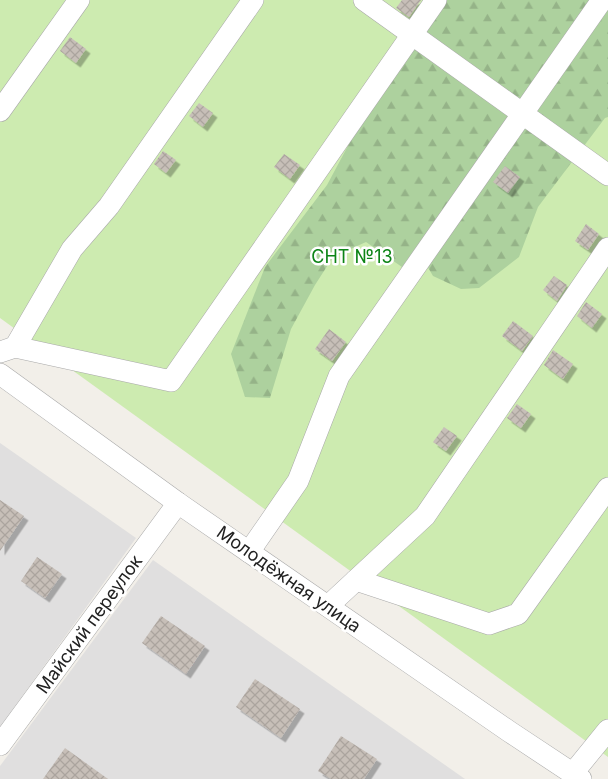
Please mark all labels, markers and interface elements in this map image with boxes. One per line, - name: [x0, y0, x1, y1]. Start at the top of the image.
- park label: СНТ №13: [311, 246, 393, 267]
- street label: Молодёжная улица: [213, 521, 365, 637]
- street label: Майский переулок: [32, 551, 146, 697]

